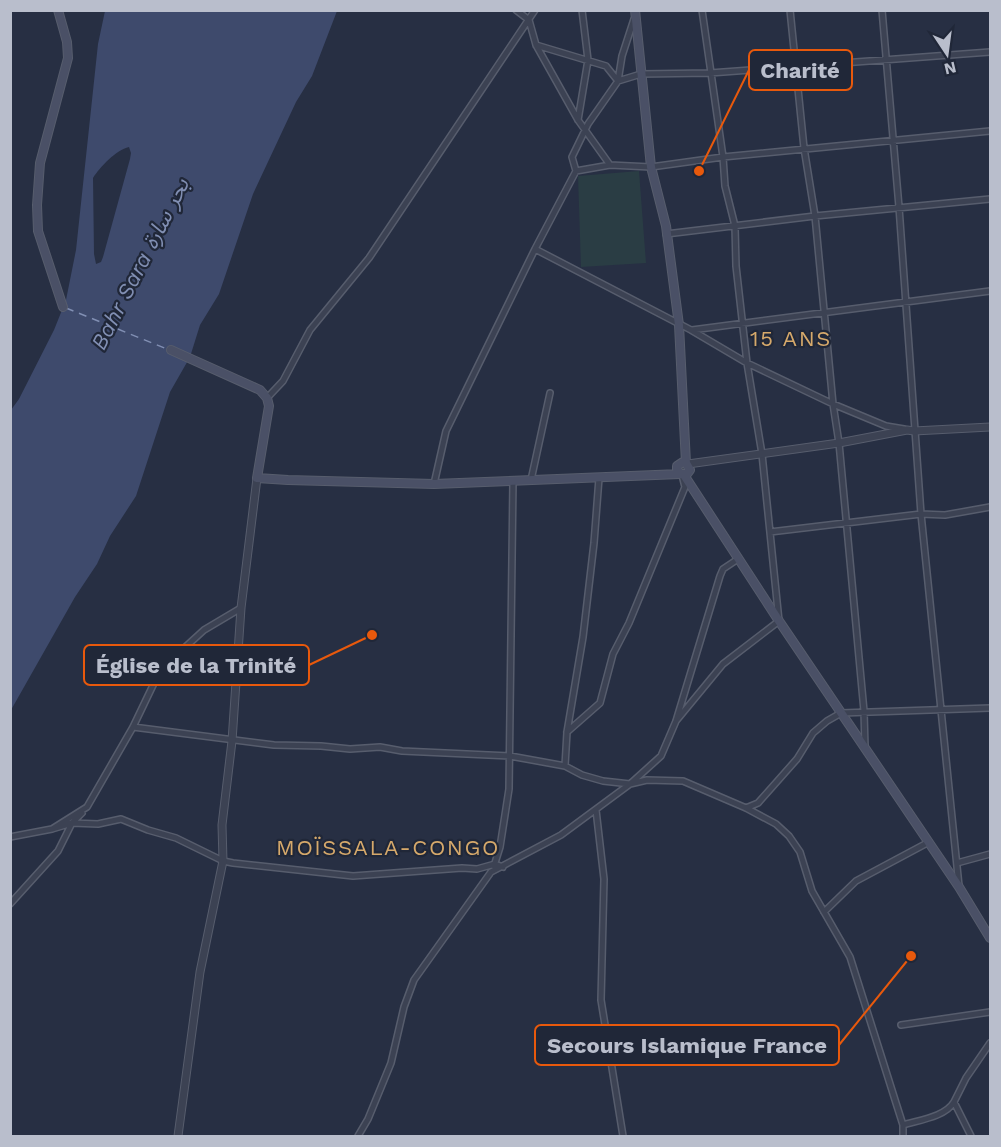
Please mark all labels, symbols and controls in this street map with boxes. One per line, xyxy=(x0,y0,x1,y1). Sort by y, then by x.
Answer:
north arrow xyxy=(917,24,977,84)
callout: Charité xyxy=(749,50,852,90)
text: Charité xyxy=(760,58,840,83)
text: N xyxy=(942,58,958,79)
water label: Bahr Sara بحر سارة xyxy=(86,173,195,354)
district label: 15 ANS xyxy=(750,326,832,351)
callout: Église de la Trinité xyxy=(84,645,309,685)
text: Église de la Trinité xyxy=(96,653,296,678)
district label: MOÏSSALA-CONGO xyxy=(276,835,500,860)
callout: Secours Islamique France xyxy=(535,1025,839,1065)
text: Secours Islamique France xyxy=(547,1033,827,1058)

